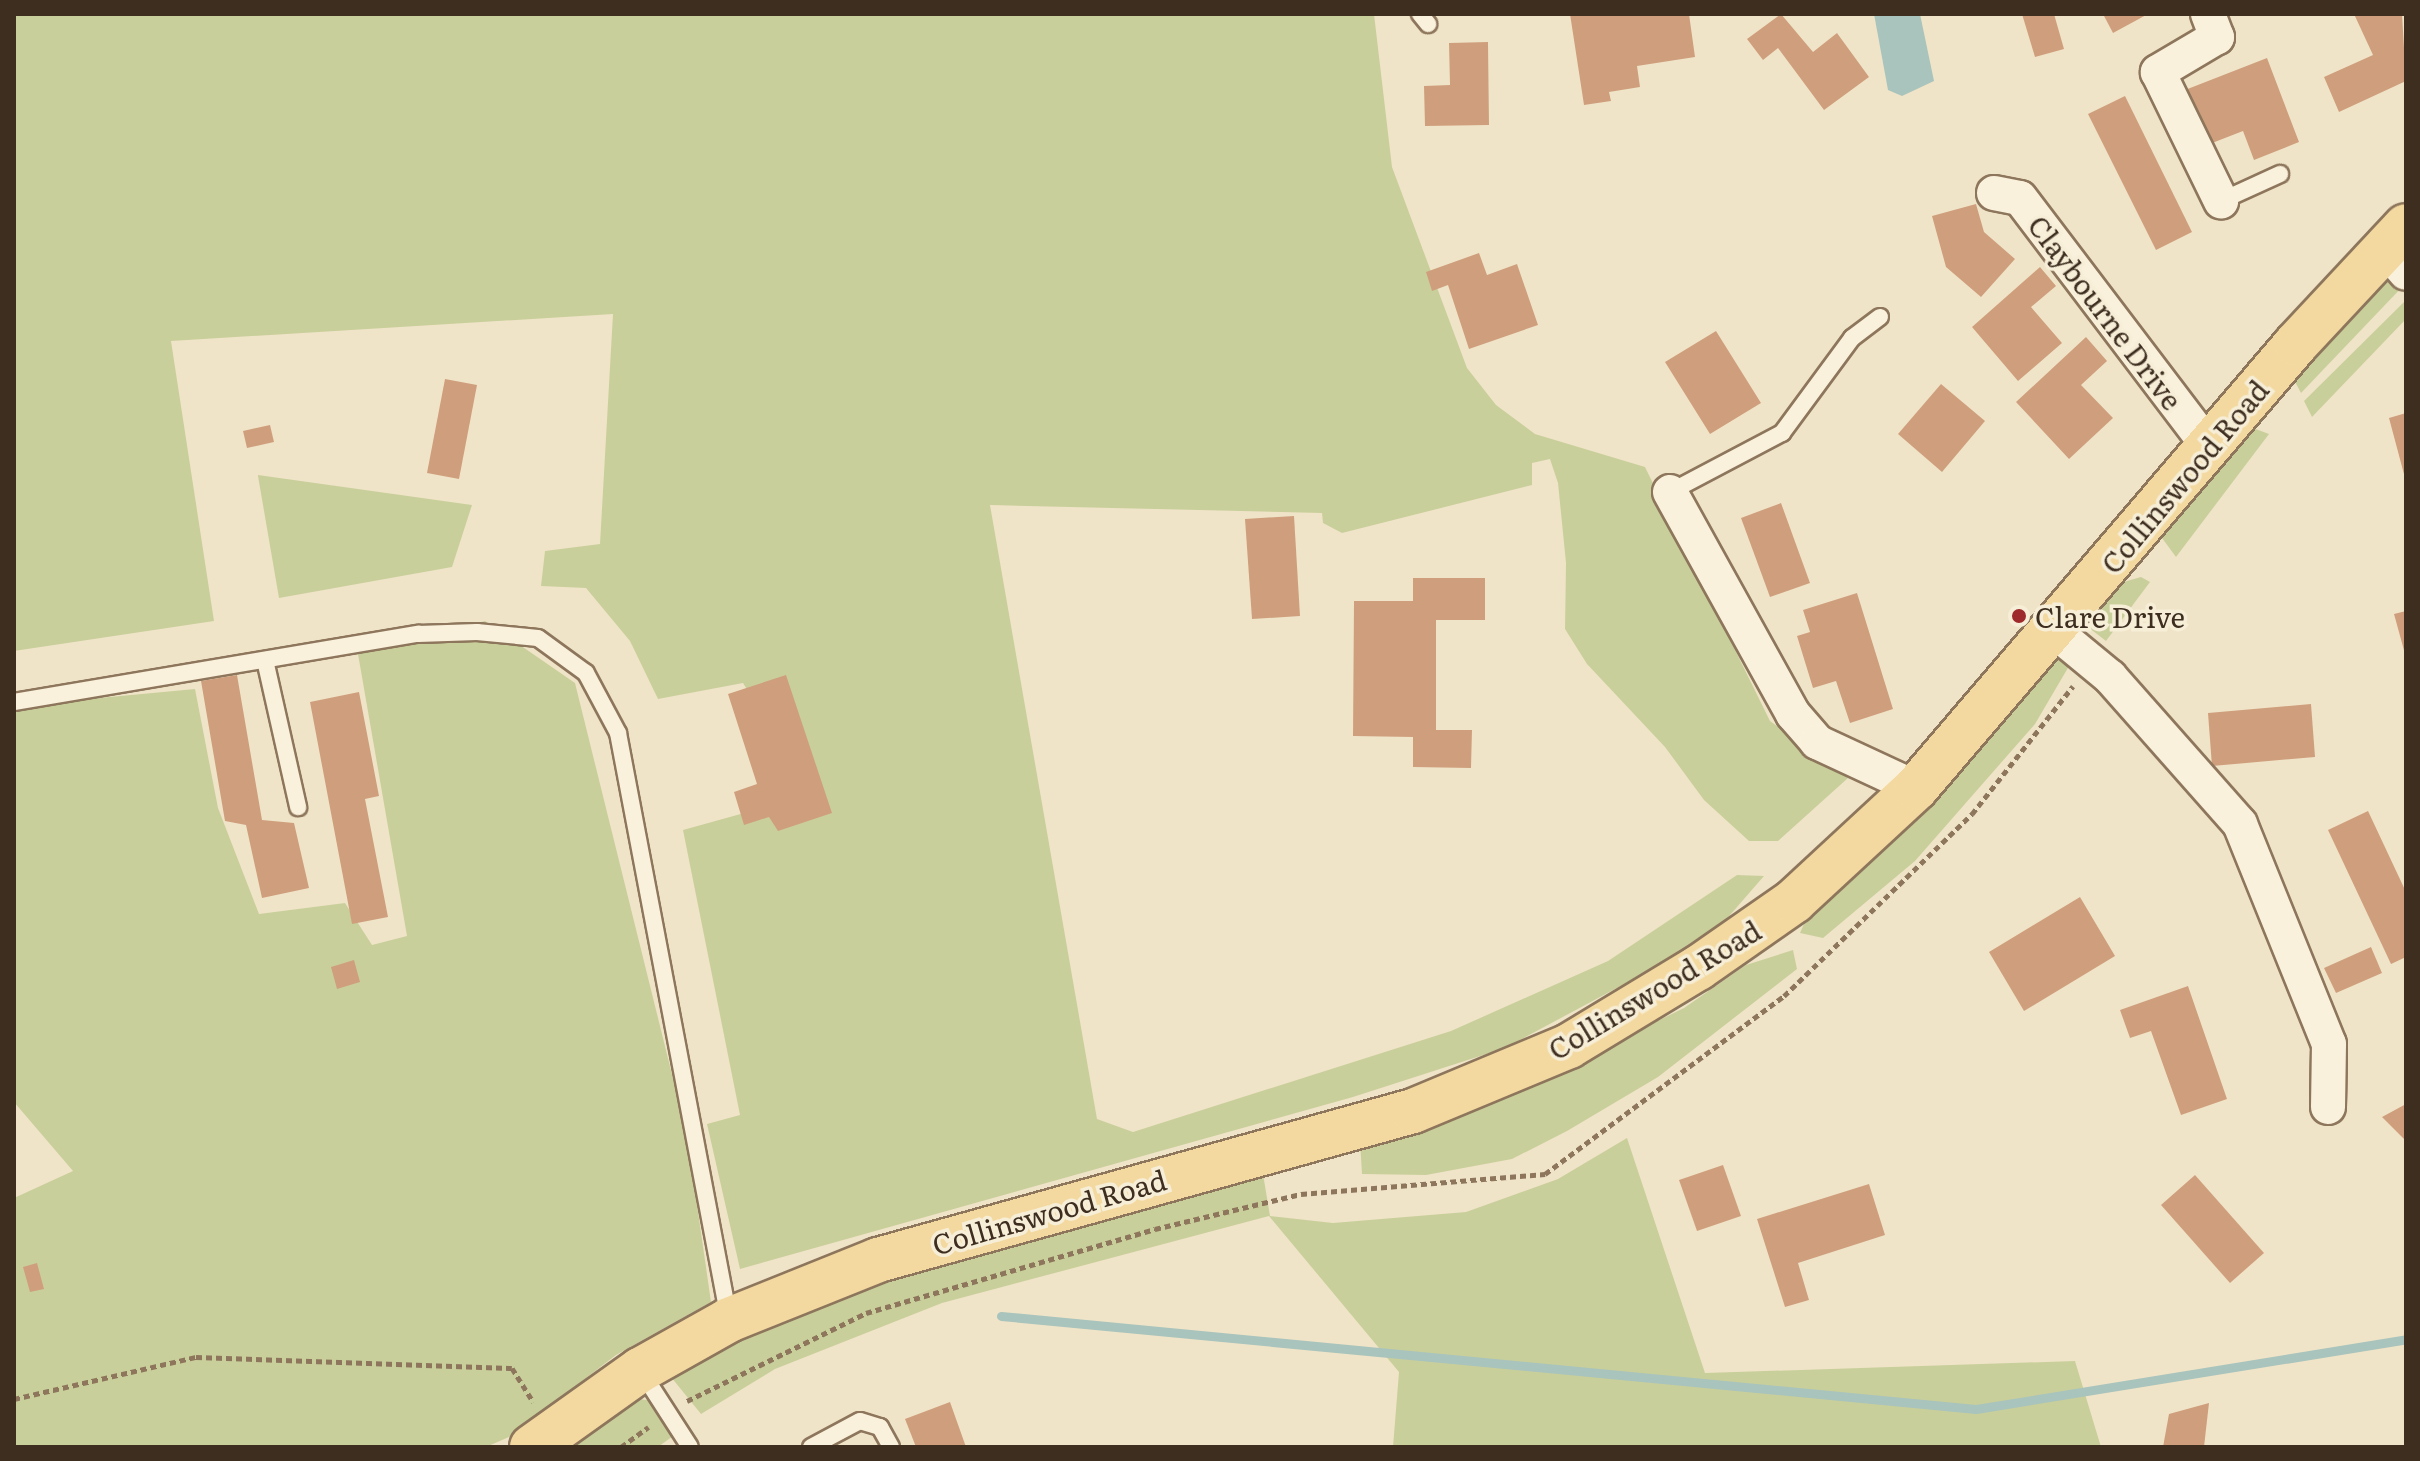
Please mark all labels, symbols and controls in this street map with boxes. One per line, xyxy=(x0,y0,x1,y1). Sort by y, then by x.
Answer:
street label: Claybourne Drive xyxy=(2022,208,2190,416)
street label: Collinswood Road xyxy=(2093,373,2275,579)
place label: Clare Drive xyxy=(2035,599,2185,633)
marker: Clare Drive xyxy=(2010,607,2028,625)
street label: Collinswood Road xyxy=(1542,912,1766,1066)
street label: Collinswood Road xyxy=(928,1162,1170,1260)

